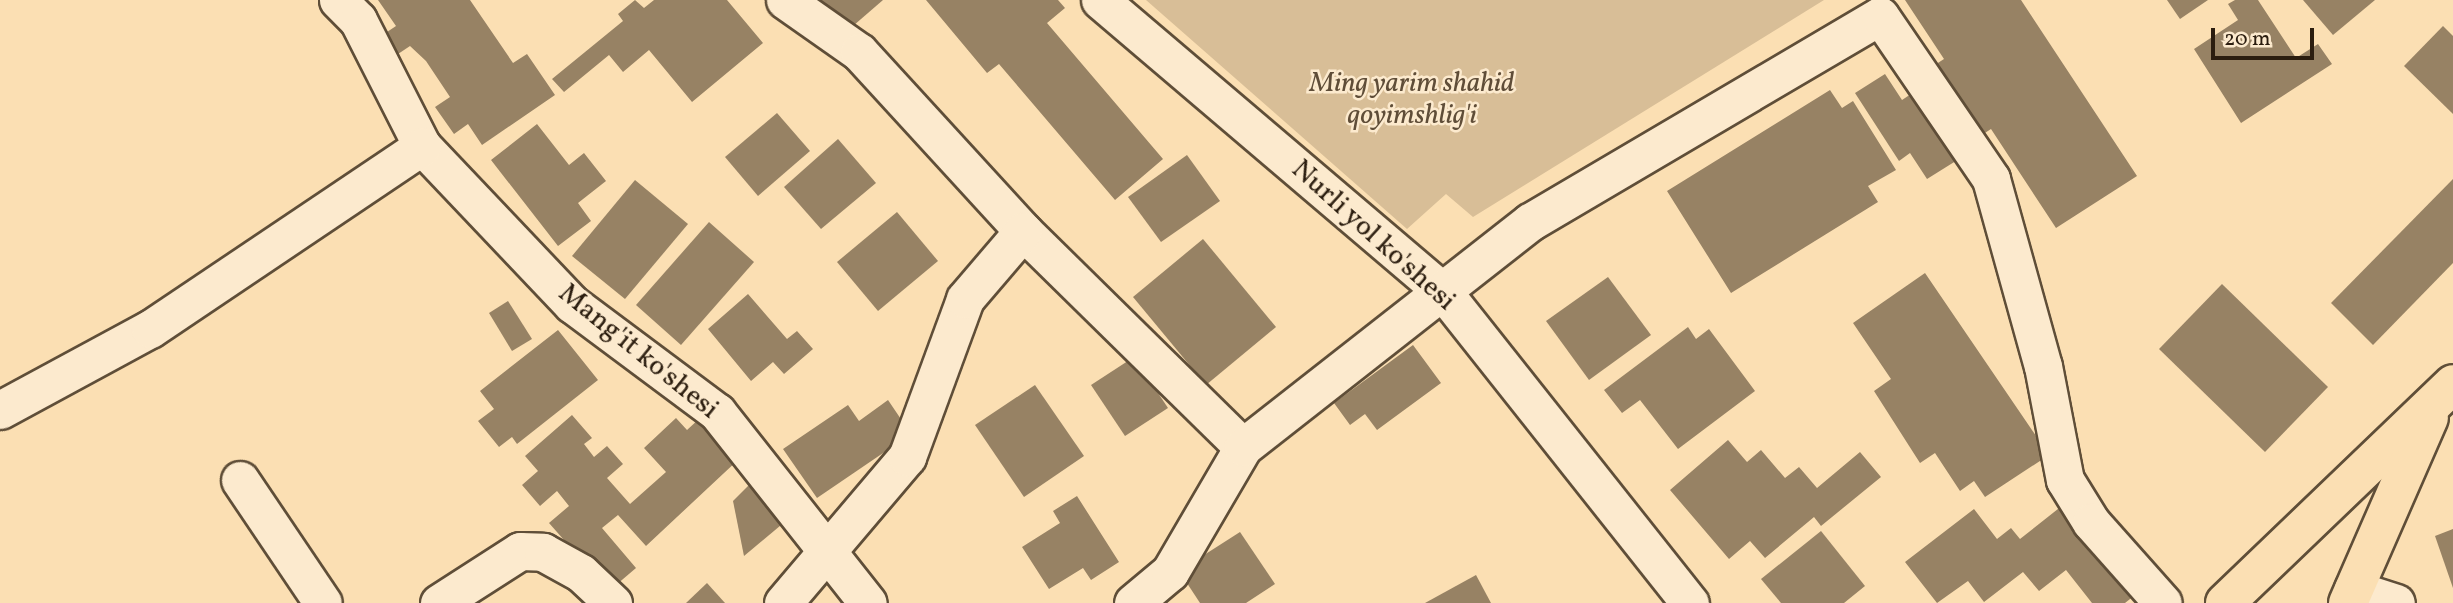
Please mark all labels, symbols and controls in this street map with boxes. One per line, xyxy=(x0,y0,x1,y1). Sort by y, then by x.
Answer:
scale bar xyxy=(2215,14,2318,58)
text: 20 m xyxy=(2224,25,2270,54)
park label: Ming yarim shahid qoyimshlig'i xyxy=(1309,67,1515,133)
street label: Nurli yol ko'shesi xyxy=(1284,153,1462,319)
street label: Mang'it ko'shesi xyxy=(551,277,725,427)

